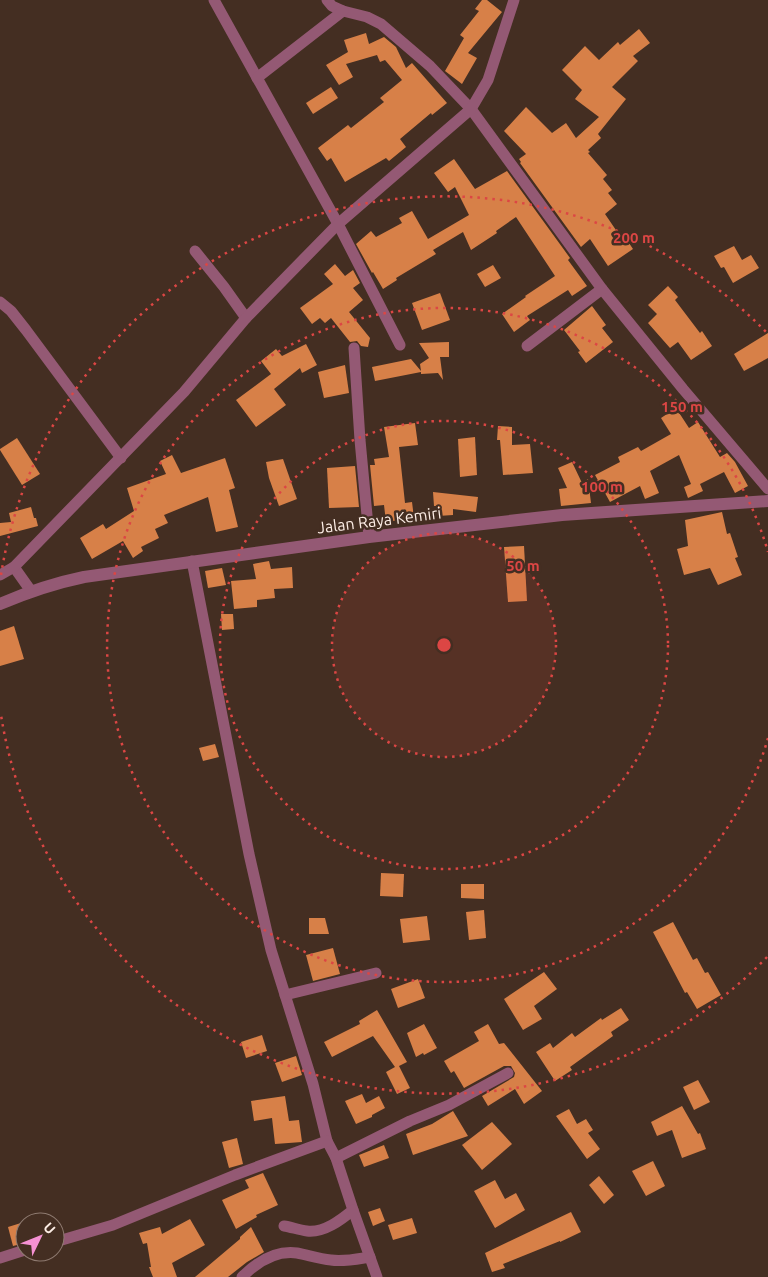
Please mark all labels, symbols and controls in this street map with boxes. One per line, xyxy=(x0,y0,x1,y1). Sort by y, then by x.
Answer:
text: 200 m xyxy=(613,229,655,246)
text: 150 m xyxy=(661,398,703,415)
text: 100 m xyxy=(581,478,623,495)
street label: Jalan Raya Kemiri xyxy=(316,503,442,537)
text: 50 m xyxy=(506,557,540,574)
centre of rings xyxy=(435,636,453,654)
north arrow xyxy=(15,1212,65,1262)
text: U xyxy=(40,1219,59,1237)

